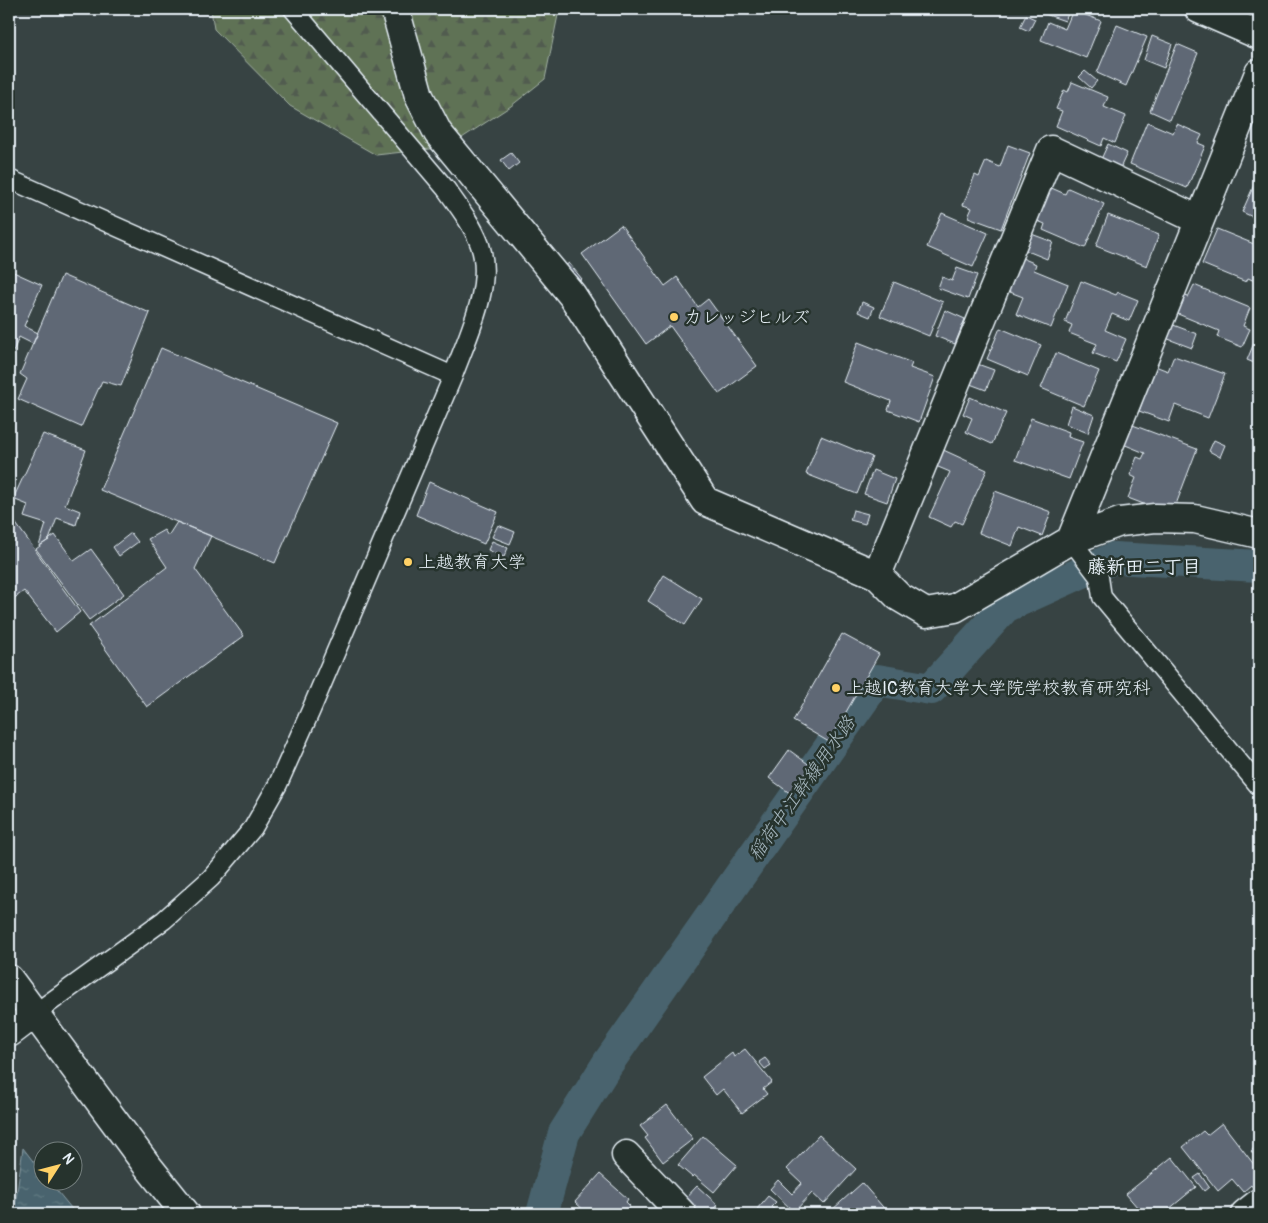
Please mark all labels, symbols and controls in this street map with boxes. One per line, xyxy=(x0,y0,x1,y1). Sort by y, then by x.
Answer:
place label: カレッジヒルズ xyxy=(684,306,810,329)
marker: カレッジヒルズ xyxy=(668,311,680,323)
place label: 上越教育大学 xyxy=(418,551,526,574)
district label: 藤新田二丁目 xyxy=(1087,555,1201,579)
marker: 上越教育大学 xyxy=(402,556,414,568)
place label: 上越IC教育大学大学院学校教育研究科 xyxy=(846,677,1150,700)
marker: 上越IC教育大学大学院学校教育研究科 xyxy=(830,682,842,694)
water label: 稲荷中江幹線用水路 xyxy=(743,711,861,866)
north arrow xyxy=(32,1140,82,1190)
text: N xyxy=(58,1150,78,1167)

